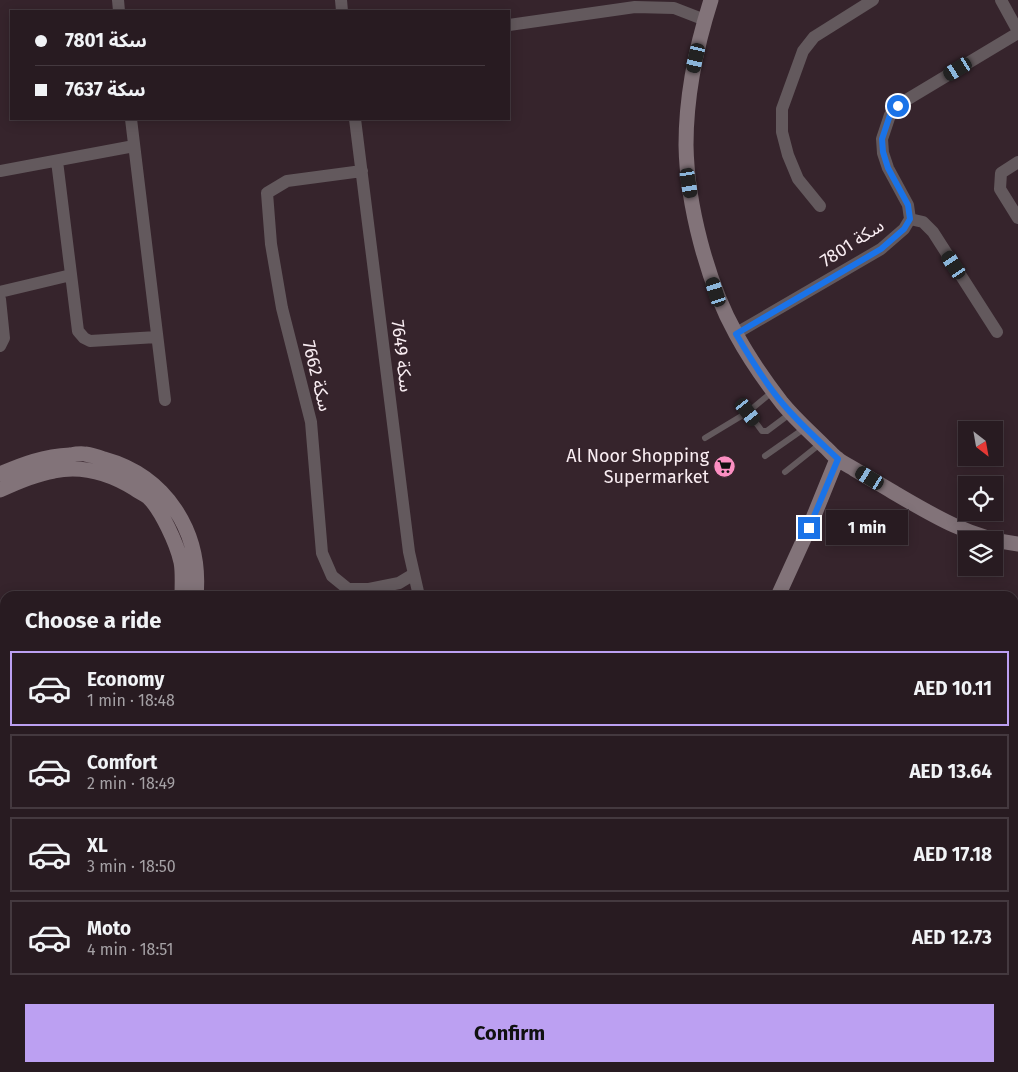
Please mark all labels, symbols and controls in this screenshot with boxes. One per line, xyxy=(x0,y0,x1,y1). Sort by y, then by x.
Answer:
text: سكة 7801 xyxy=(65,29,147,52)
car xyxy=(685,42,706,74)
car xyxy=(941,55,974,83)
text: سكة 7637 xyxy=(65,78,146,101)
route start xyxy=(887,95,909,117)
car xyxy=(679,167,698,199)
street label: سكة 7801 xyxy=(816,214,888,272)
car xyxy=(939,248,968,282)
car xyxy=(704,275,727,309)
street label: سكة 7649 xyxy=(387,319,417,393)
street label: سكة 7662 xyxy=(298,338,336,414)
car xyxy=(732,396,763,428)
north arrow xyxy=(958,421,1002,466)
map controls xyxy=(958,421,1003,576)
place label: Al Noor Shopping Supermarket xyxy=(566,445,710,488)
supermarket icon: Al Noor Shopping Supermarket xyxy=(713,454,737,478)
car xyxy=(853,464,886,492)
button: locate xyxy=(958,476,1003,521)
callout: 1 min xyxy=(826,510,909,546)
route end xyxy=(798,517,820,539)
text: 1 min xyxy=(848,518,886,537)
button: layers xyxy=(958,531,1003,576)
text: Choose a ride xyxy=(25,607,161,634)
icon: car xyxy=(27,666,72,711)
text: Economy xyxy=(87,668,164,691)
text: AED 10.11 xyxy=(914,677,992,700)
text: 1 min · 18:48 xyxy=(87,691,175,710)
icon: car xyxy=(27,749,72,794)
text: Comfort xyxy=(87,751,157,774)
text: AED 13.64 xyxy=(909,760,992,783)
text: 2 min · 18:49 xyxy=(87,774,175,793)
icon: car xyxy=(27,832,72,877)
text: XL xyxy=(87,834,108,857)
text: AED 17.18 xyxy=(914,843,992,866)
text: 3 min · 18:50 xyxy=(87,857,176,876)
icon: car xyxy=(27,915,72,960)
text: Moto xyxy=(87,917,131,940)
text: AED 12.73 xyxy=(912,926,992,949)
text: 4 min · 18:51 xyxy=(87,940,173,959)
button: Confirm xyxy=(25,1004,994,1062)

